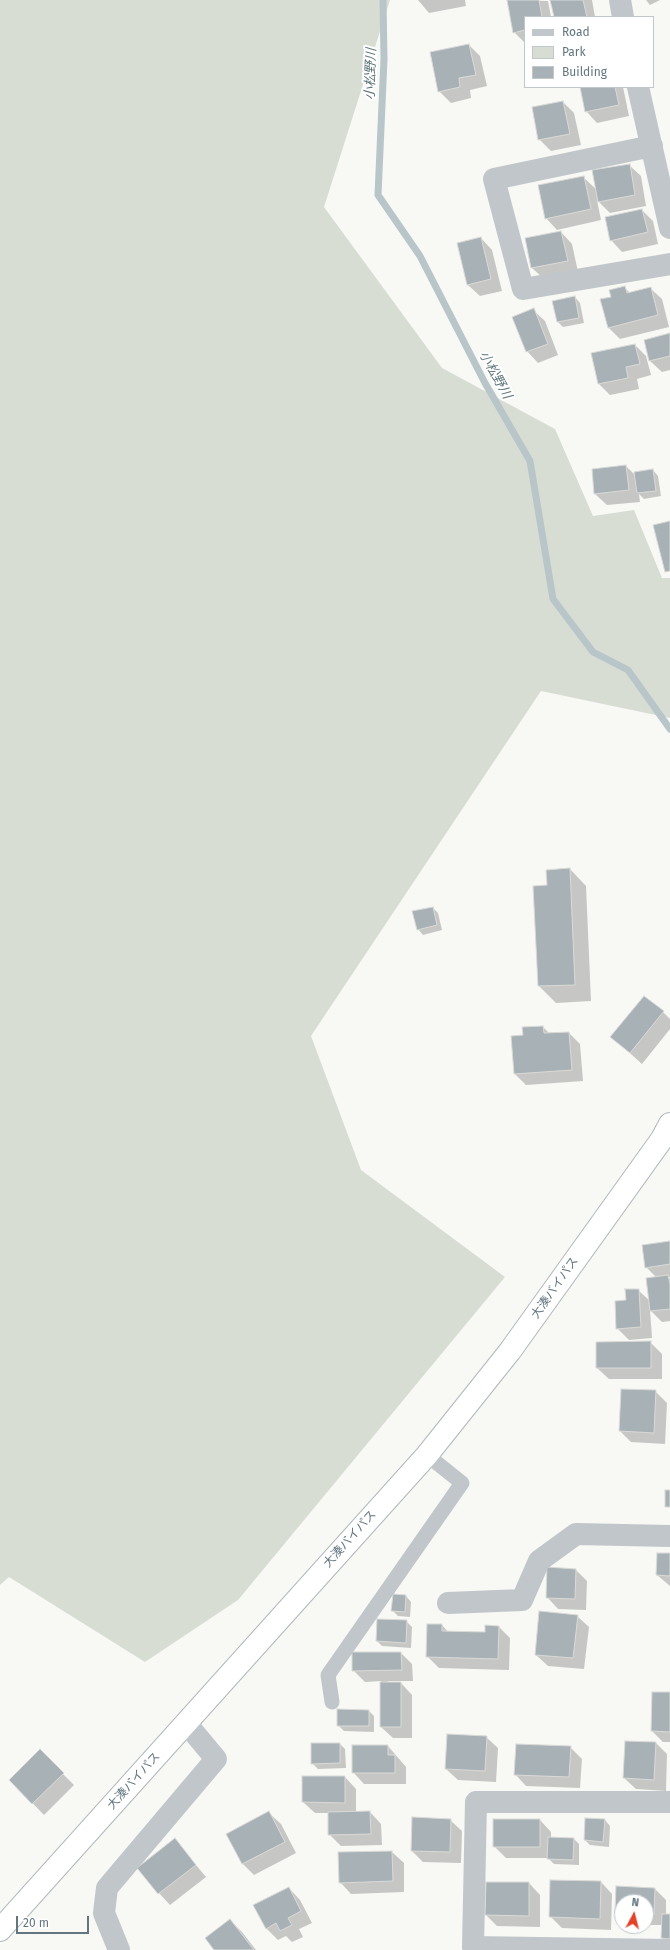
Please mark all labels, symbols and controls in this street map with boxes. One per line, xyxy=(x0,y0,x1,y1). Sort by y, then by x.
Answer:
legend xyxy=(524,16,654,88)
text: Road xyxy=(562,25,590,39)
text: Park xyxy=(562,45,586,59)
water label: 小松野川 xyxy=(362,48,380,100)
text: Building xyxy=(562,65,607,79)
water label: 小松野川 xyxy=(476,348,514,402)
street label: 大湊バイパス xyxy=(528,1254,582,1322)
street label: 大湊バイパス xyxy=(321,1507,379,1571)
street label: 大湊バイパス xyxy=(105,1749,163,1813)
north arrow xyxy=(614,1894,654,1934)
text: N xyxy=(631,1896,640,1909)
scale bar xyxy=(18,1908,91,1934)
text: 20 m xyxy=(23,1916,49,1930)

